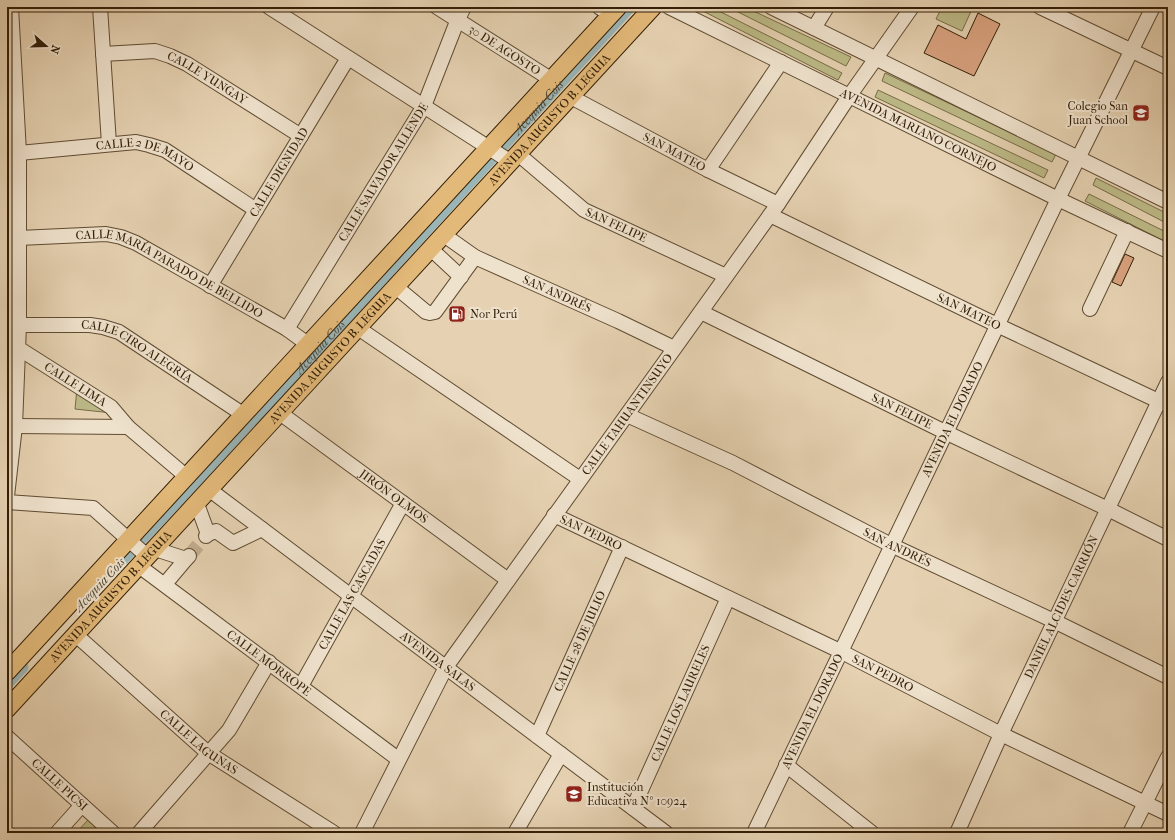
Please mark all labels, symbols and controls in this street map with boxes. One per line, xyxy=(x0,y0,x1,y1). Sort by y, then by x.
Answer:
street label: 30 DE AGOSTO xyxy=(466,22,543,78)
north arrow xyxy=(26,26,66,66)
text: N xyxy=(47,43,62,56)
street label: CALLE YUNGAY xyxy=(165,49,250,108)
street label: AVENIDA AUGUSTO B. LEGUIA xyxy=(485,51,613,189)
water label: Acequia Cois xyxy=(508,76,567,139)
street label: AVENIDA MARIANO CORNEJO xyxy=(837,85,999,175)
place label: Colegio San Juan School xyxy=(1067,99,1129,127)
street label: CALLE SALVADOR ALLENDE xyxy=(335,100,431,244)
school or university icon: Colegio San Juan School xyxy=(1131,103,1151,123)
street label: CALLE DIGNIDAD xyxy=(246,125,311,219)
street label: SAN MATEO xyxy=(640,130,708,174)
street label: CALLE 2 DE MAYO xyxy=(95,135,197,174)
street label: SAN FELIPE xyxy=(583,205,649,245)
street label: CALLE MARÍA PARADO DE BELLIDO xyxy=(75,227,265,321)
street label: SAN ANDRÉS xyxy=(521,272,594,315)
street label: AVENIDA AUGUSTO B. LEGUIA xyxy=(265,289,394,427)
street label: SAN MATEO xyxy=(935,290,1003,333)
fuel station icon: Nor Perú xyxy=(447,304,467,324)
place label: Nor Perú xyxy=(470,307,518,321)
water label: Acequia Cois xyxy=(290,316,349,378)
street label: CALLE CIRO ALEGRÍA xyxy=(81,318,195,386)
street label: CALLE TAHUANTINSUYO xyxy=(579,351,675,478)
street label: AVENIDA EL DORADO xyxy=(918,359,986,480)
street label: CALLE LIMA xyxy=(42,360,109,409)
street label: SAN FELIPE xyxy=(869,390,935,432)
street label: JIRÓN OLMOS xyxy=(356,466,431,526)
street label: SAN PEDRO xyxy=(558,512,624,553)
street label: SAN ANDRÉS xyxy=(861,525,933,570)
street label: AVENIDA AUGUSTO B. LEGUIA xyxy=(46,528,175,666)
street label: DANIEL ALCIDES CARRIÓN xyxy=(1021,533,1101,681)
street label: CALLE LAS CASCADAS xyxy=(316,536,389,652)
water label: Acequia Cois xyxy=(69,554,129,616)
street label: CALLE 28 DE JULIO xyxy=(551,589,608,694)
street label: CALLE MORROPE xyxy=(224,627,314,699)
street label: AVENIDA SALAS xyxy=(397,628,478,694)
street label: CALLE LOS LAURELES xyxy=(648,643,713,764)
street label: AVENIDA EL DORADO xyxy=(778,651,846,772)
street label: SAN PEDRO xyxy=(850,652,916,695)
street label: CALLE LAGUNAS xyxy=(157,706,240,777)
street label: CALLE PICSI xyxy=(29,756,91,814)
place label: Institución Educativa Nº 10924 xyxy=(587,780,687,808)
school or university icon: Institución Educativa Nº 10924 xyxy=(564,784,584,804)

